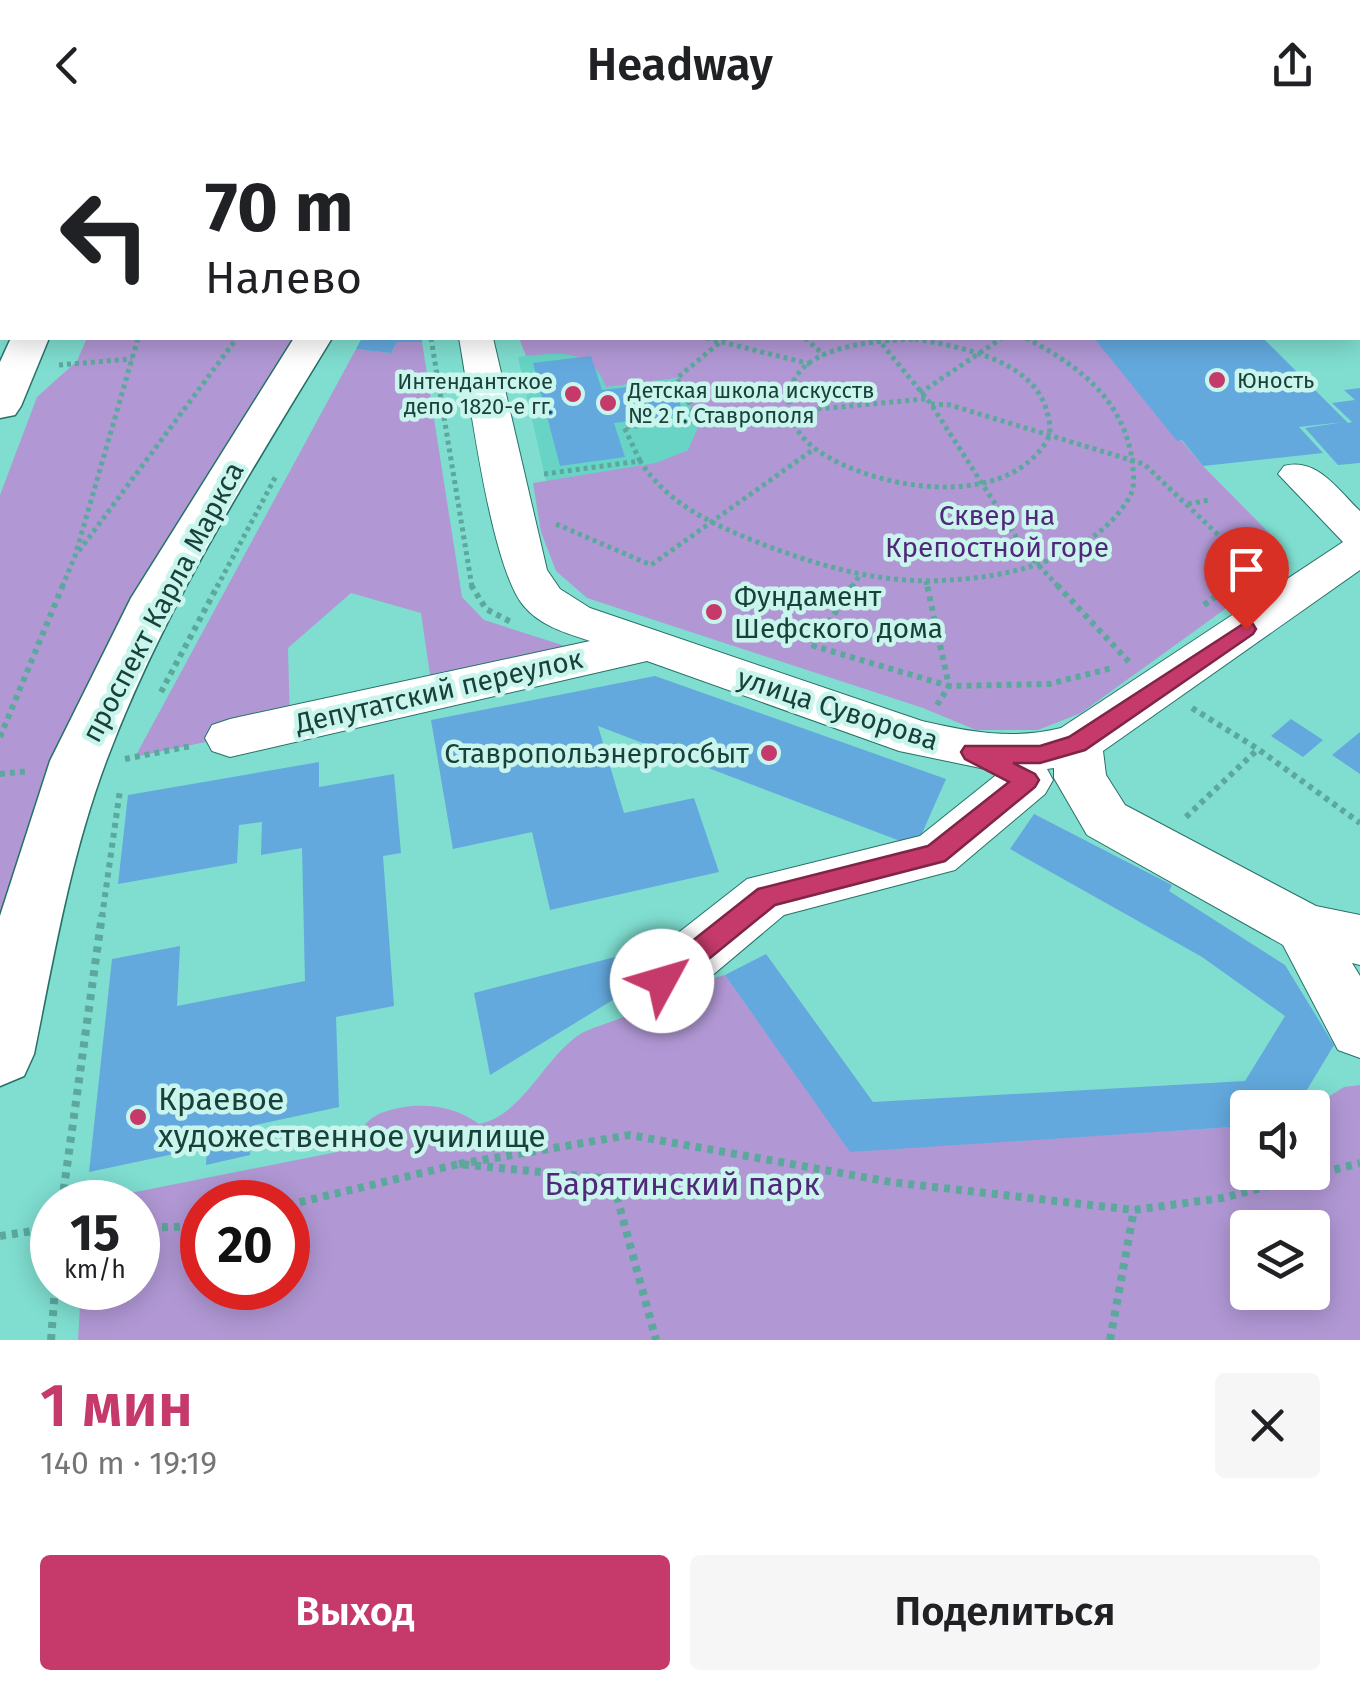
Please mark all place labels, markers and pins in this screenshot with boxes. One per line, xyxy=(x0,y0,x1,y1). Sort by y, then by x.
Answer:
place label: Юность xyxy=(1237,367,1314,394)
place label: Интендантское депо 1820-е гг. xyxy=(397,368,553,420)
marker: Юность xyxy=(1206,369,1228,391)
place label: Детская школа искусств № 2 г. Ставрополя xyxy=(627,377,874,429)
marker: Интендантское депо 1820-е гг. xyxy=(562,383,584,405)
marker: Детская школа искусств № 2 г. Ставрополя xyxy=(597,392,619,414)
pin xyxy=(1204,527,1289,630)
place label: Фундамент Шефского дома xyxy=(734,580,943,645)
marker: Фундамент Шефского дома xyxy=(703,601,725,623)
place label: Ставропольэнергосбыт xyxy=(444,737,749,770)
marker: Ставропольэнергосбыт xyxy=(758,742,780,764)
place label: Краевое художественное училище xyxy=(158,1080,546,1155)
marker: Краевое художественное училище xyxy=(127,1106,149,1128)

